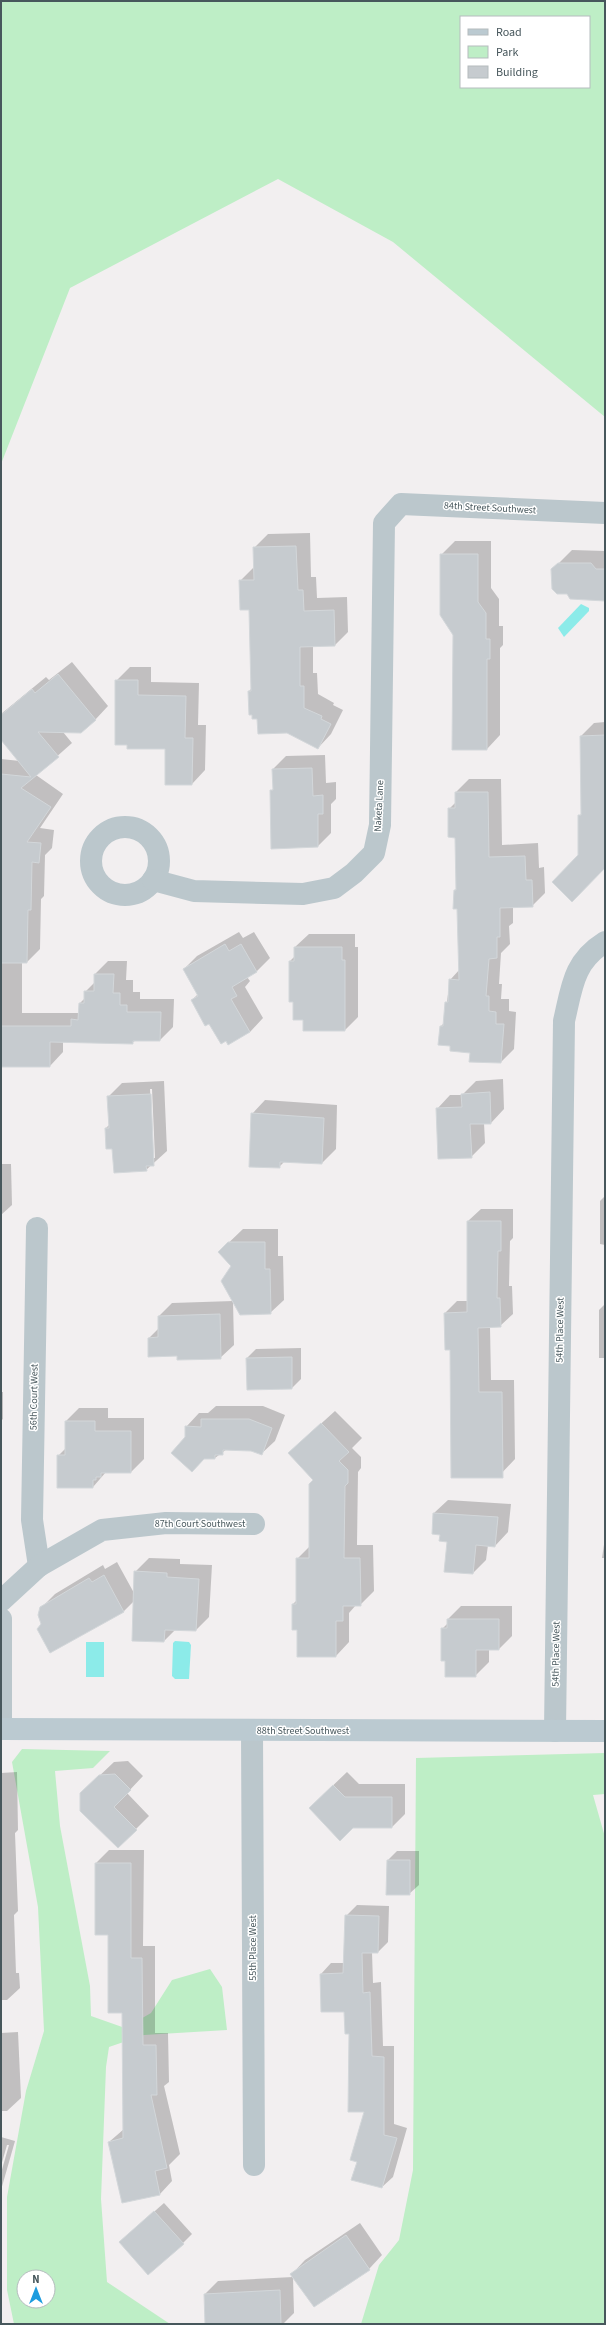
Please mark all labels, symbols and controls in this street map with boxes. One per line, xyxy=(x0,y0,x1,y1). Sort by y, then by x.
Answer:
legend xyxy=(460,16,590,88)
text: Road xyxy=(496,24,522,41)
text: Park xyxy=(496,44,518,61)
text: Building xyxy=(496,64,538,81)
street label: 84th Street Southwest xyxy=(444,499,537,517)
street label: Naketa Lane xyxy=(371,780,387,832)
street label: 54th Place West xyxy=(552,1297,568,1363)
street label: 56th Court West xyxy=(26,1363,42,1430)
street label: 87th Court Southwest xyxy=(155,1517,246,1531)
street label: 54th Place West xyxy=(548,1621,564,1687)
street label: 88th Street Southwest xyxy=(257,1724,350,1738)
street label: 55th Place West xyxy=(246,1915,260,1981)
north arrow xyxy=(16,2269,56,2309)
text: N xyxy=(32,2272,40,2287)

